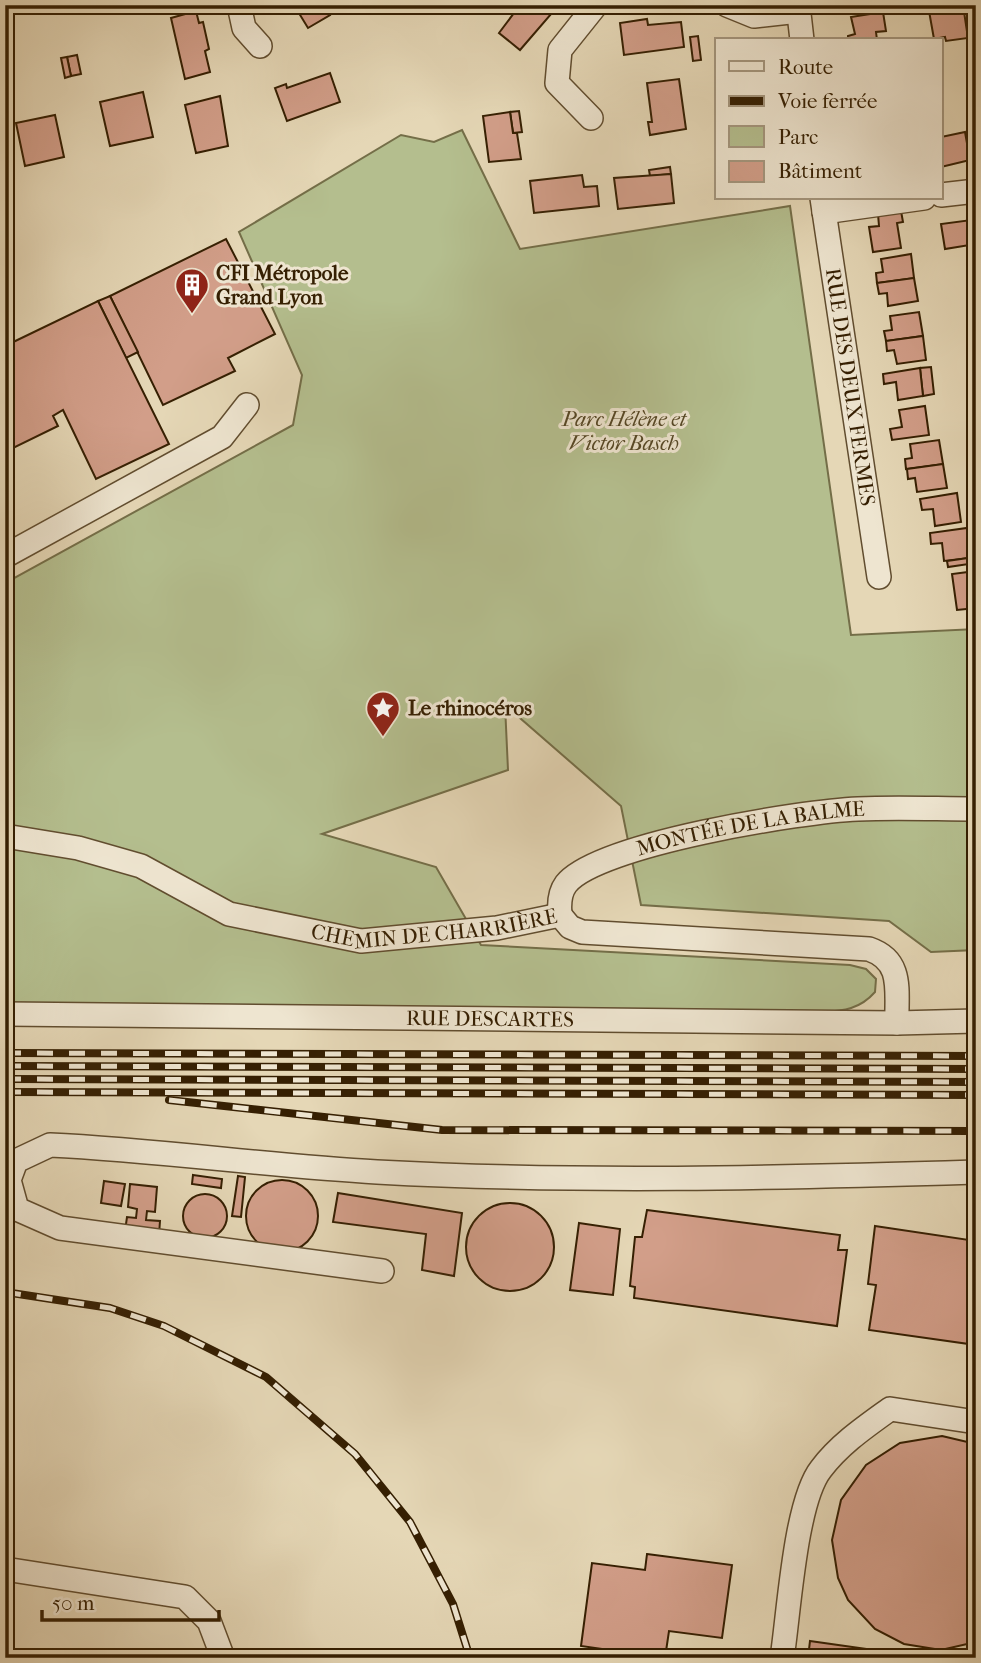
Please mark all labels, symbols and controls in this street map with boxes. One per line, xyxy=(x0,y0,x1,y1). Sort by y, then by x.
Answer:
legend xyxy=(715,38,942,200)
text: Route xyxy=(778,55,833,79)
text: Voie ferrée xyxy=(777,89,877,113)
text: Parc xyxy=(778,125,818,149)
text: Bâtiment xyxy=(778,159,863,183)
place label: CFI Métropole Grand Lyon xyxy=(216,261,349,309)
building icon: CFI Métropole Grand Lyon xyxy=(173,266,211,315)
street label: RUE DES DEUX FERMES xyxy=(821,266,880,507)
park label: Parc Hélène et Victor Basch xyxy=(561,407,688,455)
place icon: Le rhinocéros xyxy=(364,689,402,738)
place label: Le rhinocéros xyxy=(408,696,532,720)
street label: MONTÉE DE LA BALME xyxy=(633,797,866,861)
street label: CHEMIN DE CHARRIÈRE xyxy=(309,904,559,954)
street label: RUE DESCARTES xyxy=(406,1006,574,1032)
scale bar xyxy=(42,1579,219,1623)
text: 50 m xyxy=(52,1591,95,1615)

